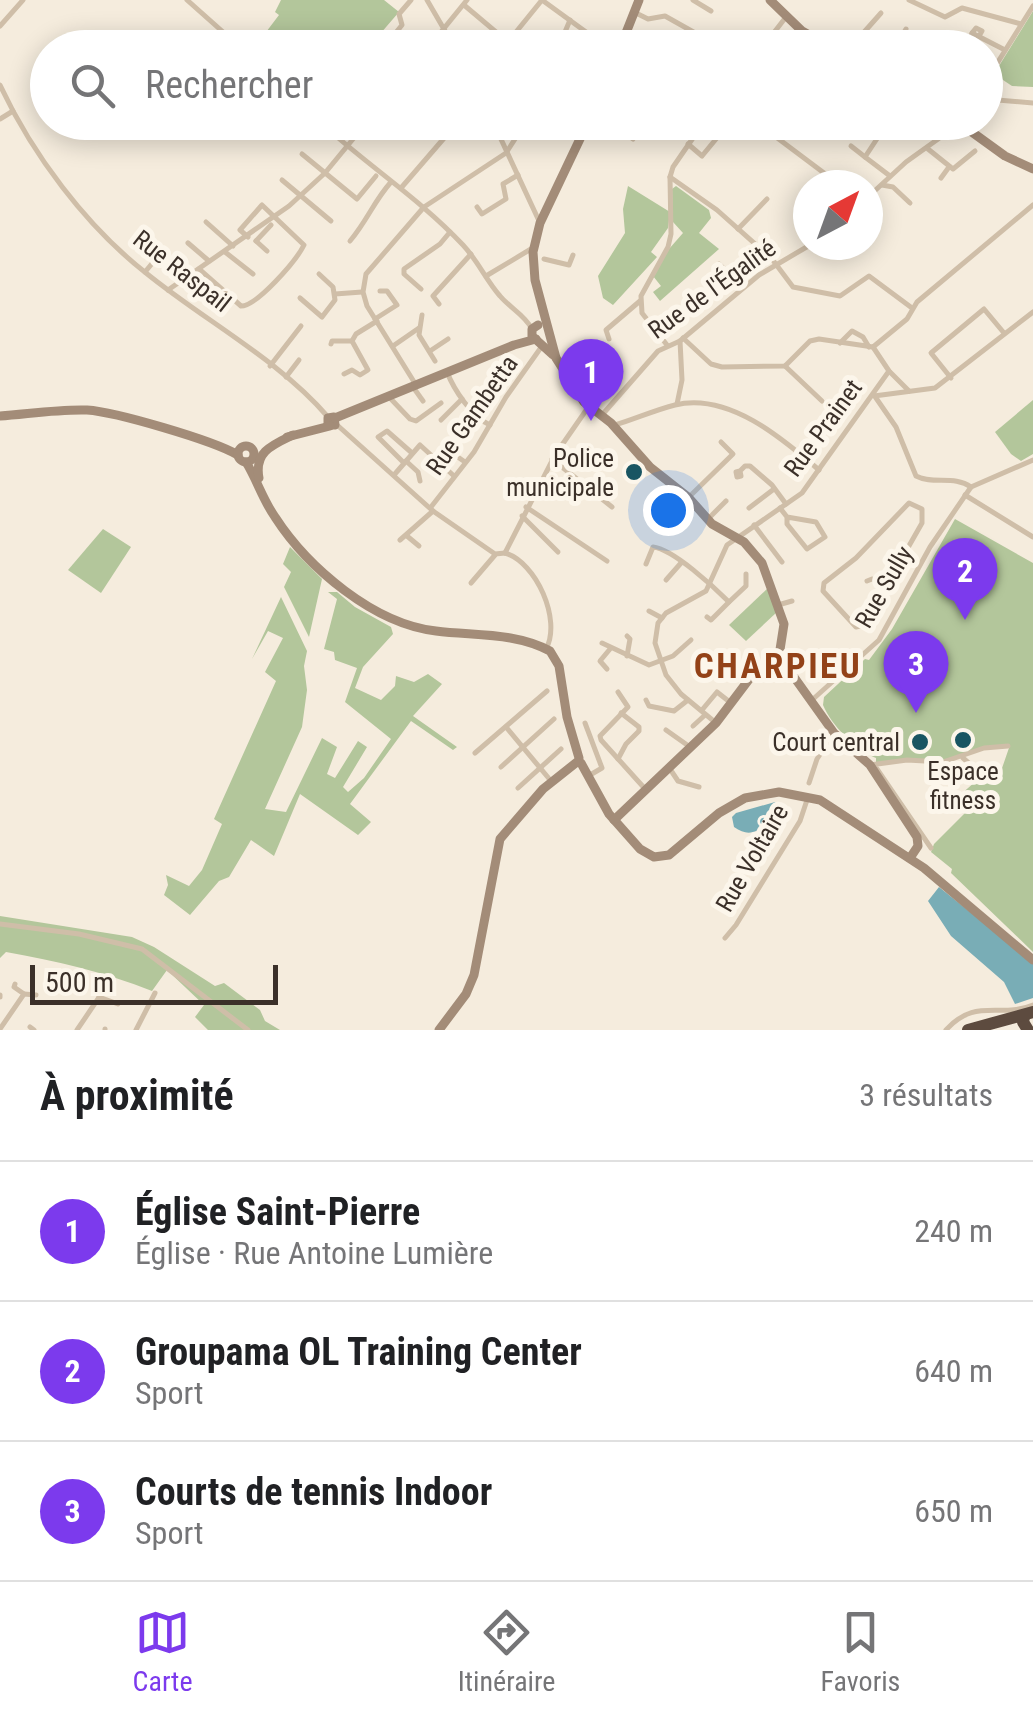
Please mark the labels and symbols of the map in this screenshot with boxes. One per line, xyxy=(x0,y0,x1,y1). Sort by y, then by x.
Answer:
north arrow xyxy=(793,170,883,260)
street label: Rue Raspail xyxy=(128,224,236,318)
street label: Rue de l'Égalité xyxy=(642,232,781,345)
pin: 1 xyxy=(558,338,624,421)
street label: Rue Gambetta xyxy=(420,350,524,480)
street label: Rue Prainet xyxy=(778,374,868,482)
place label: Police municipale xyxy=(506,444,614,502)
marker: Police municipale xyxy=(623,461,645,483)
your location xyxy=(643,485,694,536)
pin: 2 xyxy=(932,538,998,620)
street label: Rue Sully xyxy=(849,541,919,633)
pin: 3 xyxy=(884,630,948,713)
district label: CHARPIEU xyxy=(694,646,862,687)
place label: Court central xyxy=(772,728,900,757)
marker: Espace fitness xyxy=(952,729,974,751)
marker: Court central xyxy=(909,731,931,753)
place label: Espace fitness xyxy=(927,757,999,815)
street label: Rue Voltaire xyxy=(710,799,794,917)
scale bar xyxy=(30,960,278,1004)

